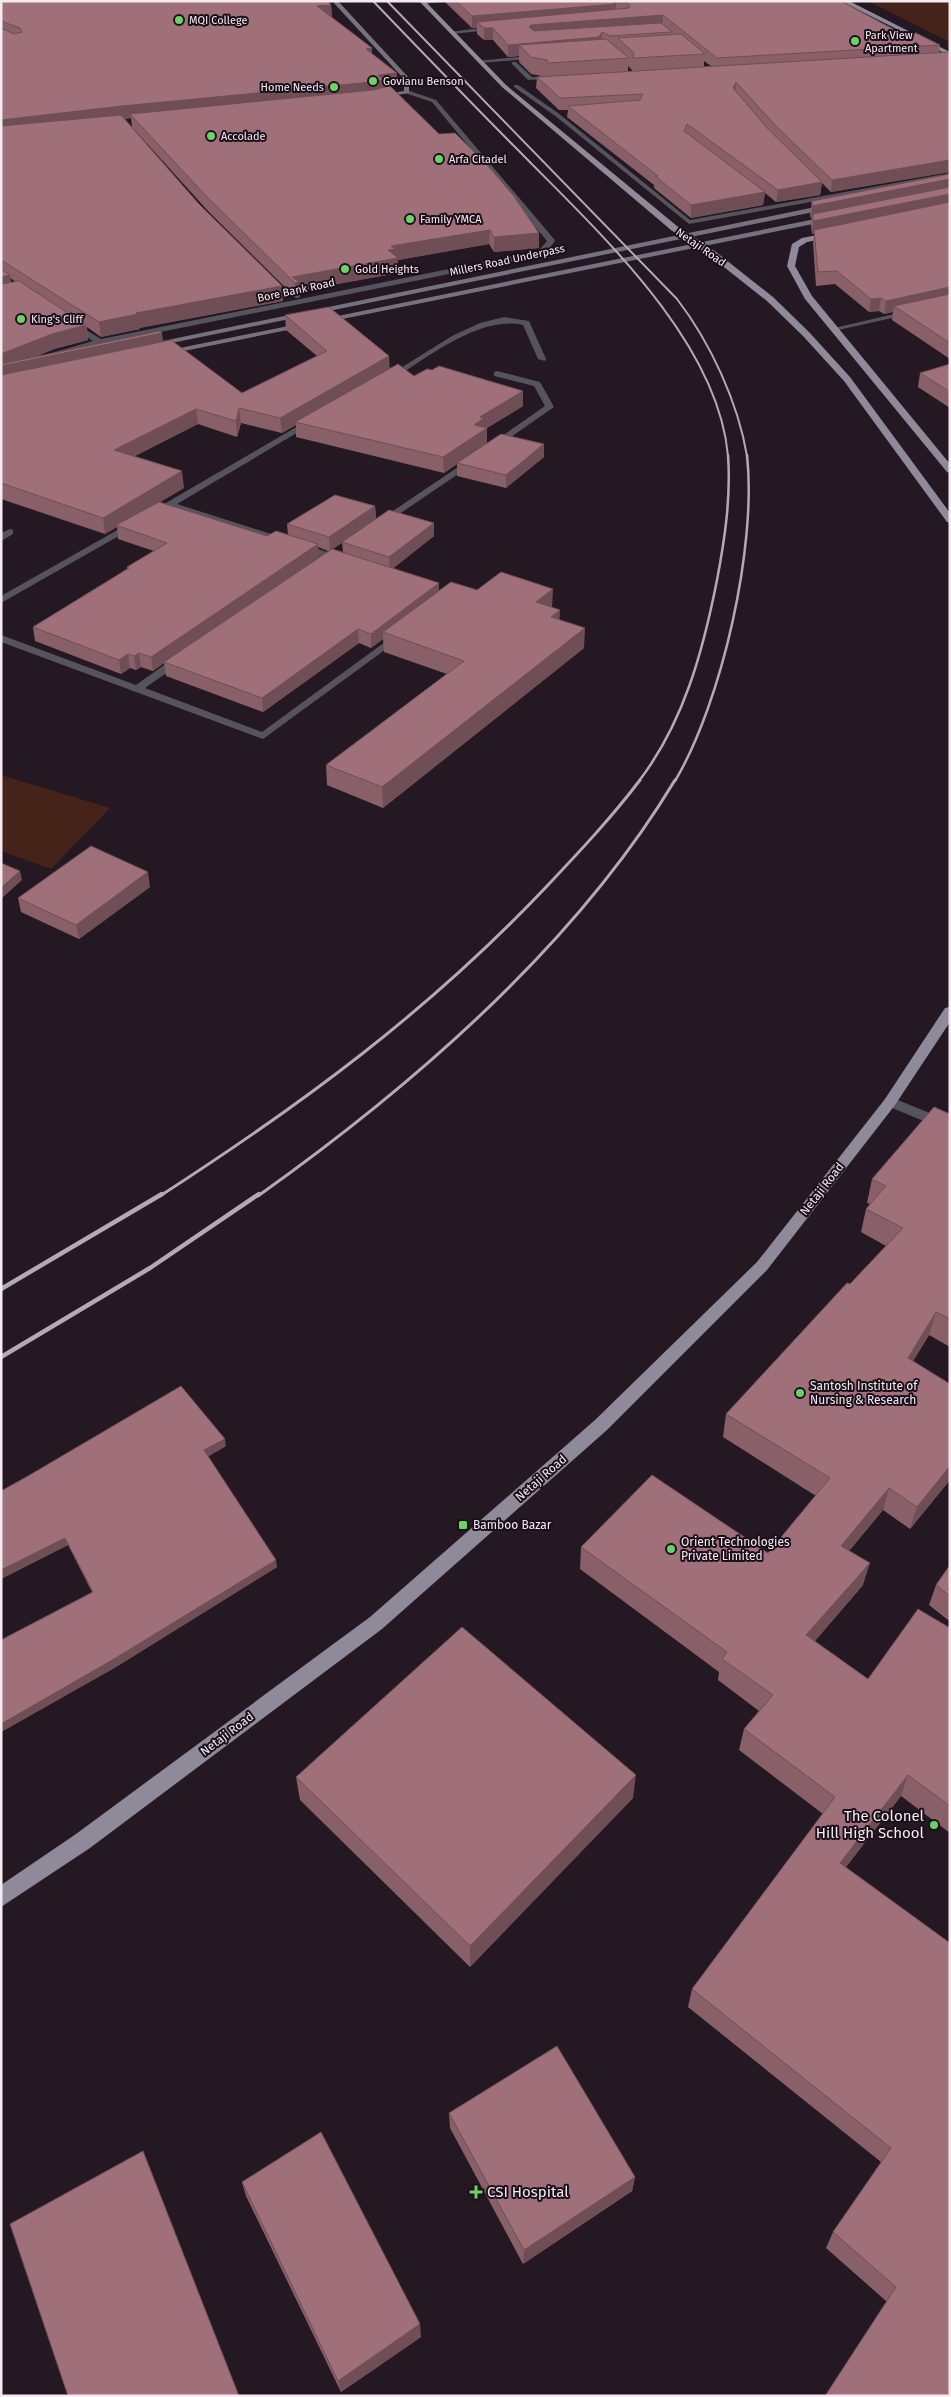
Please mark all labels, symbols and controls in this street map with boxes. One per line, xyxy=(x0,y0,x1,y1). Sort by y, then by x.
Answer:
marker: MQI College xyxy=(173,14,185,26)
place label: MQI College xyxy=(189,14,248,27)
place label: Park View Apartment xyxy=(865,29,918,55)
marker: Park View Apartment xyxy=(849,35,861,47)
marker: Govianu Benson xyxy=(367,75,379,87)
place label: Govianu Benson xyxy=(383,75,464,88)
place label: Home Needs xyxy=(261,81,324,94)
marker: Home Needs xyxy=(328,81,340,93)
marker: Accolade xyxy=(205,130,217,142)
place label: Accolade xyxy=(221,130,266,143)
marker: Arfa Citadel xyxy=(433,153,445,165)
place label: Arfa Citadel xyxy=(449,153,507,166)
marker: Family YMCA xyxy=(404,213,416,225)
place label: Family YMCA xyxy=(420,213,482,226)
street label: Netaji Road xyxy=(673,226,728,269)
street label: Millers Road Underpass xyxy=(448,242,566,279)
marker: Gold Heights xyxy=(339,263,351,275)
place label: Gold Heights xyxy=(355,263,419,276)
street label: Bore Bank Road xyxy=(256,276,336,305)
marker: King's Cliff xyxy=(15,313,27,325)
place label: King's Cliff xyxy=(31,313,84,326)
street label: Netaji Road xyxy=(797,1160,847,1218)
place label: Santosh Institute of Nursing & Research xyxy=(810,1379,918,1407)
marker: Santosh Institute of Nursing & Research xyxy=(794,1387,806,1399)
street label: Netaji Road xyxy=(513,1452,569,1504)
place label: Bamboo Bazar xyxy=(473,1518,552,1532)
marker: Bamboo Bazar xyxy=(457,1519,469,1531)
place label: Orient Technologies Private Limited xyxy=(681,1535,790,1563)
marker: Orient Technologies Private Limited xyxy=(665,1543,677,1555)
street label: Netaji Road xyxy=(198,1709,256,1759)
place label: The Colonel Hill High School xyxy=(816,1807,925,1842)
marker: The Colonel Hill High School xyxy=(928,1819,940,1831)
place label: CSI Hospital xyxy=(487,2183,569,2201)
marker: CSI Hospital xyxy=(469,2185,483,2199)

